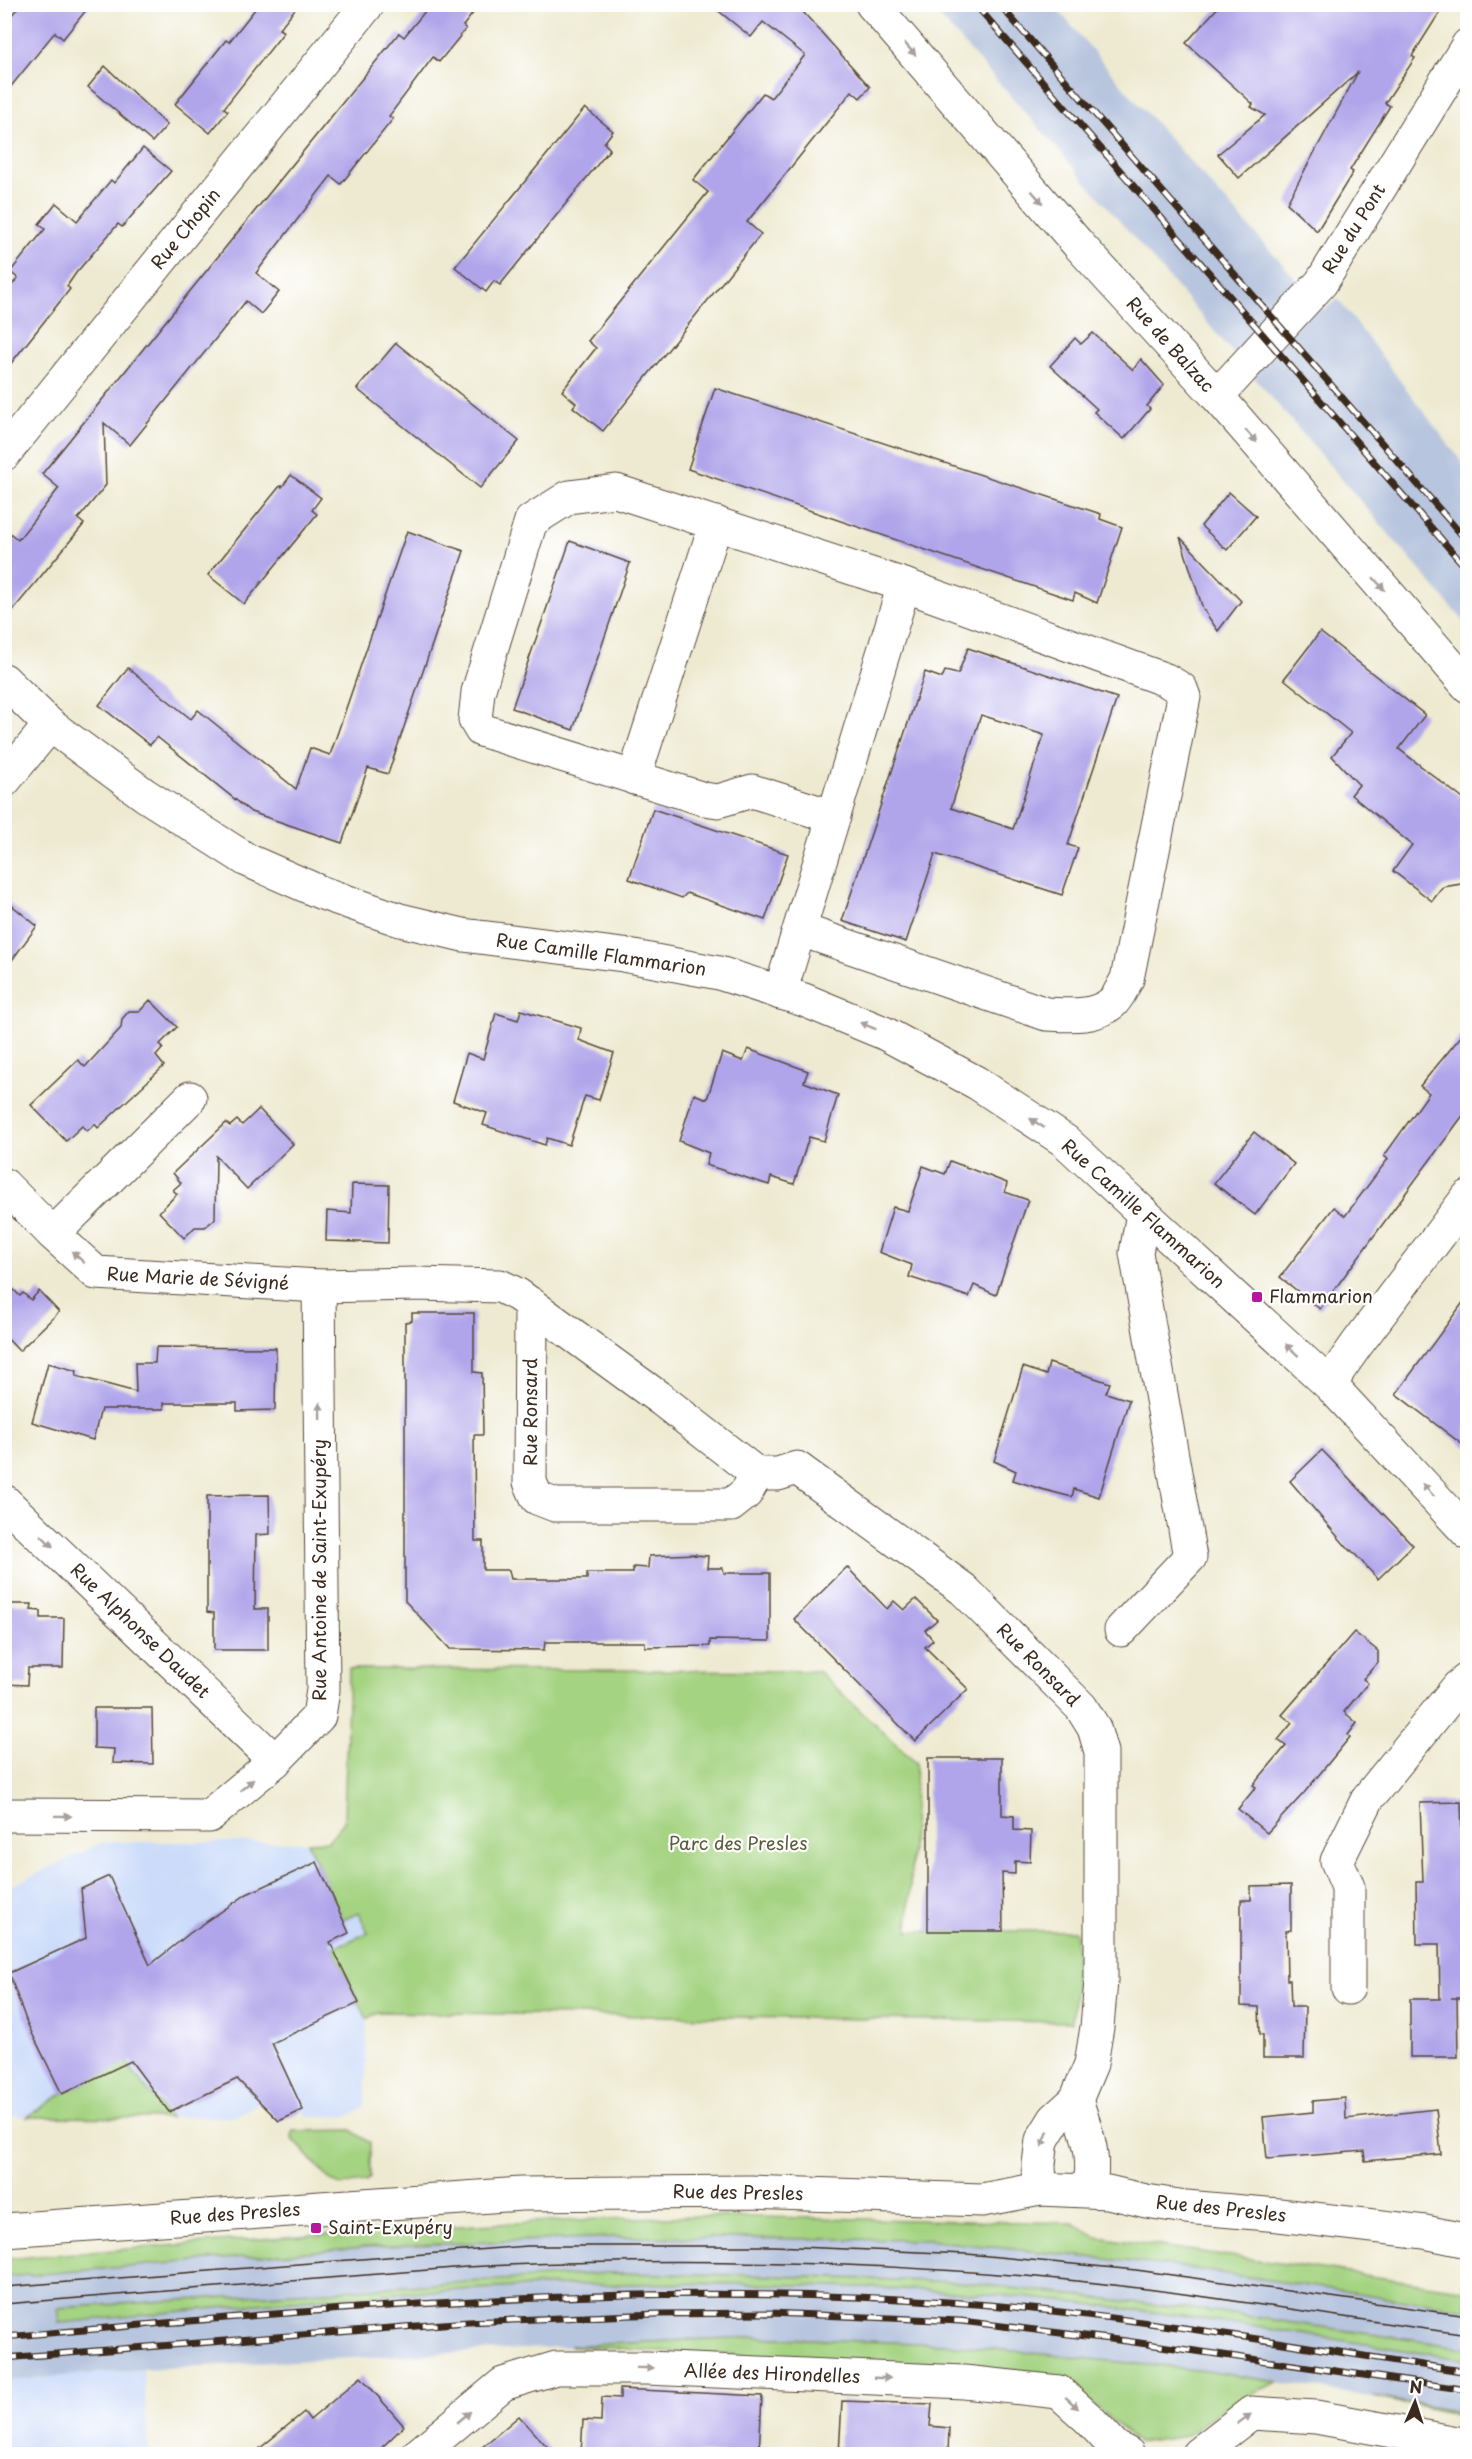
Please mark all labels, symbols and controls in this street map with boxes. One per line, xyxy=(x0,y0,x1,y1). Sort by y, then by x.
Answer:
one-way arrow xyxy=(903,41,916,56)
street label: Rue du Pont xyxy=(1314,178,1391,279)
street label: Rue Chopin xyxy=(144,182,226,274)
one-way arrow xyxy=(1030,189,1043,204)
street label: Rue de Balzac xyxy=(1121,290,1221,398)
one-way arrow xyxy=(1244,428,1257,443)
one-way arrow xyxy=(1372,576,1385,592)
street label: Rue Camille Flammarion xyxy=(494,925,708,982)
one-way arrow xyxy=(859,1021,877,1030)
one-way arrow xyxy=(1029,1117,1045,1128)
street label: Rue Camille Flammarion xyxy=(1056,1132,1232,1294)
one-way arrow xyxy=(71,1250,86,1264)
street label: Rue Marie de Sévigné xyxy=(106,1259,290,1296)
place label: Flammarion xyxy=(1269,1282,1373,1309)
marker: Flammarion xyxy=(1250,1290,1264,1304)
one-way arrow xyxy=(1285,1344,1300,1357)
street label: Rue Ronsard xyxy=(516,1358,543,1466)
one-way arrow xyxy=(315,1402,325,1421)
street label: Rue Antoine de Saint-Exupéry xyxy=(305,1439,332,1701)
one-way arrow xyxy=(1421,1482,1435,1497)
one-way arrow xyxy=(39,1534,54,1548)
street label: Rue Alphonse Daudet xyxy=(65,1556,217,1704)
street label: Rue Ronsard xyxy=(991,1616,1087,1712)
one-way arrow xyxy=(239,1778,255,1791)
one-way arrow xyxy=(53,1811,72,1821)
park label: Parc des Presles xyxy=(668,1829,808,1856)
one-way arrow xyxy=(1040,2130,1050,2148)
street label: Rue des Presles xyxy=(672,2177,804,2206)
street label: Rue des Presles xyxy=(1155,2187,1288,2228)
street label: Rue des Presles xyxy=(169,2194,301,2231)
place label: Saint-Exupéry xyxy=(328,2213,453,2240)
marker: Saint-Exupéry xyxy=(309,2221,323,2235)
street label: Allée des Hirondelles xyxy=(683,2356,861,2389)
one-way arrow xyxy=(635,2364,654,2373)
north arrow xyxy=(1385,2372,1445,2432)
one-way arrow xyxy=(872,2374,891,2383)
text: N xyxy=(1409,2374,1423,2398)
one-way arrow xyxy=(1064,2396,1079,2410)
one-way arrow xyxy=(456,2411,471,2424)
one-way arrow xyxy=(1236,2413,1252,2425)

